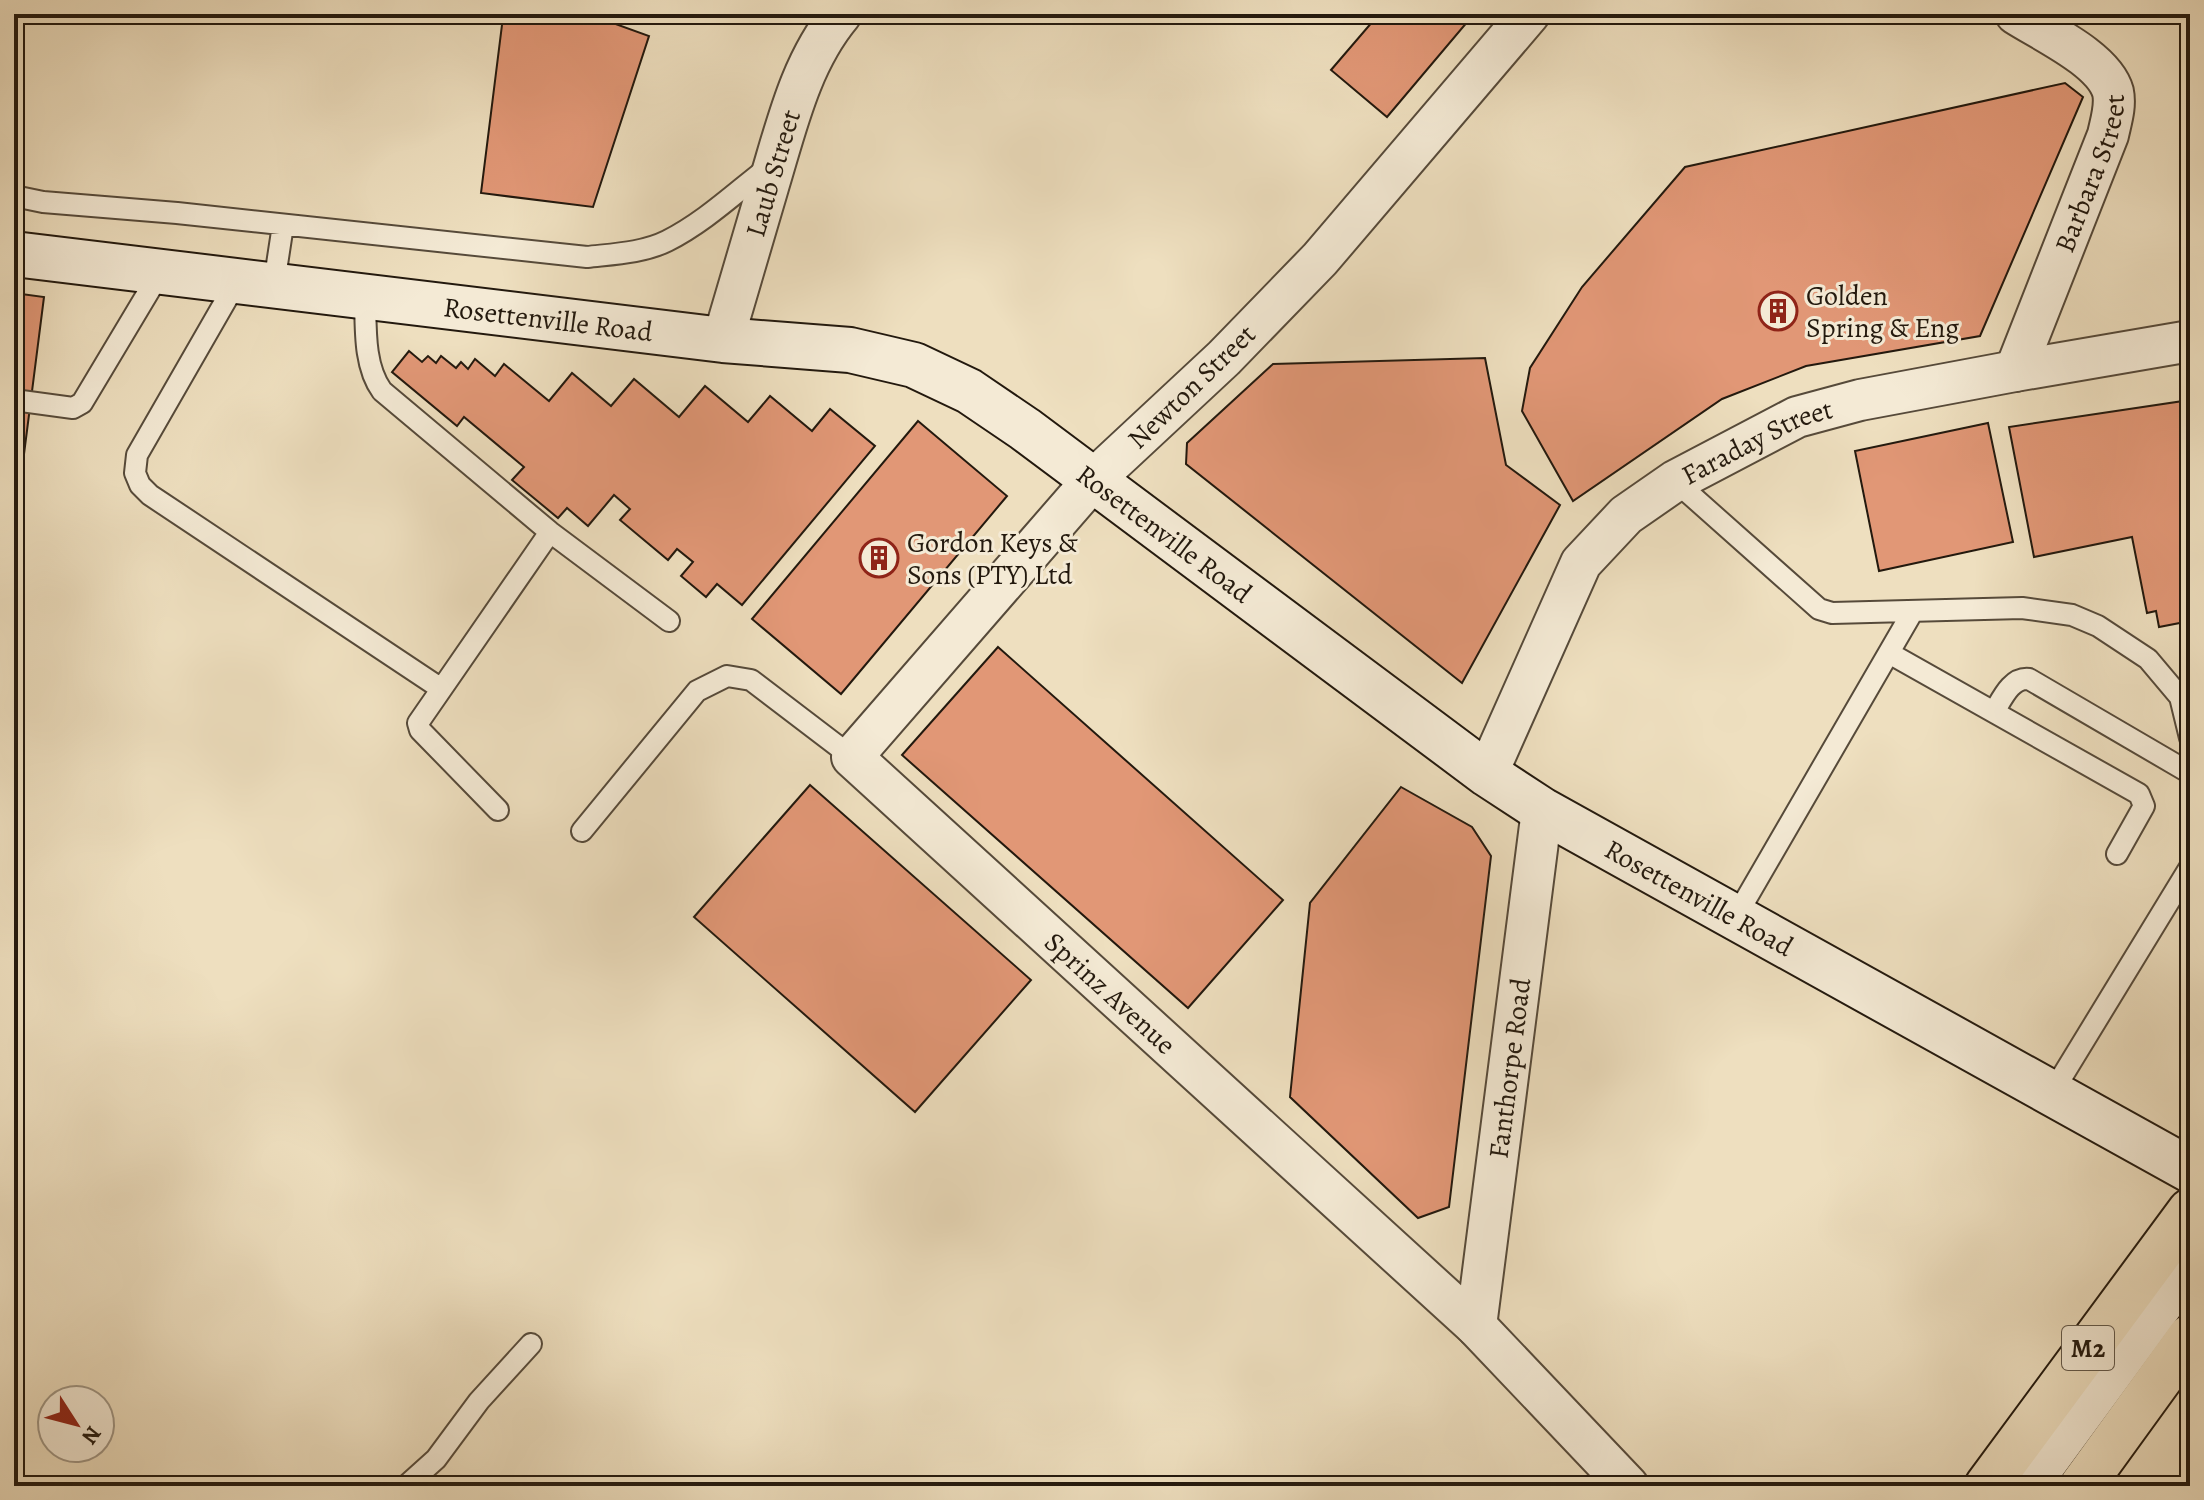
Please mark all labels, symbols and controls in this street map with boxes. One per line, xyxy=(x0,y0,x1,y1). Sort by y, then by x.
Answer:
street label: Barbara Street xyxy=(2046,93,2134,258)
street label: Laub Street xyxy=(736,105,810,242)
place label: Golden Spring & Eng xyxy=(1806,277,1959,347)
street label: Rosettenville Road xyxy=(441,288,656,351)
building icon: Golden Spring & Eng xyxy=(1757,290,1799,332)
street label: Newton Street xyxy=(1119,316,1264,458)
street label: Faraday Street xyxy=(1675,390,1837,494)
street label: Rosettenville Road xyxy=(1068,456,1260,613)
place label: Gordon Keys & Sons (PTY) Ltd xyxy=(907,524,1078,594)
building icon: Gordon Keys & Sons (PTY) Ltd xyxy=(858,537,900,579)
street label: Rosettenville Road xyxy=(1598,831,1801,966)
street label: Sprinz Avenue xyxy=(1036,924,1184,1063)
street label: Fanthorpe Road xyxy=(1480,975,1540,1161)
road number: M2 xyxy=(2062,1326,2114,1370)
north arrow xyxy=(36,1384,116,1464)
text: N xyxy=(75,1420,108,1450)

